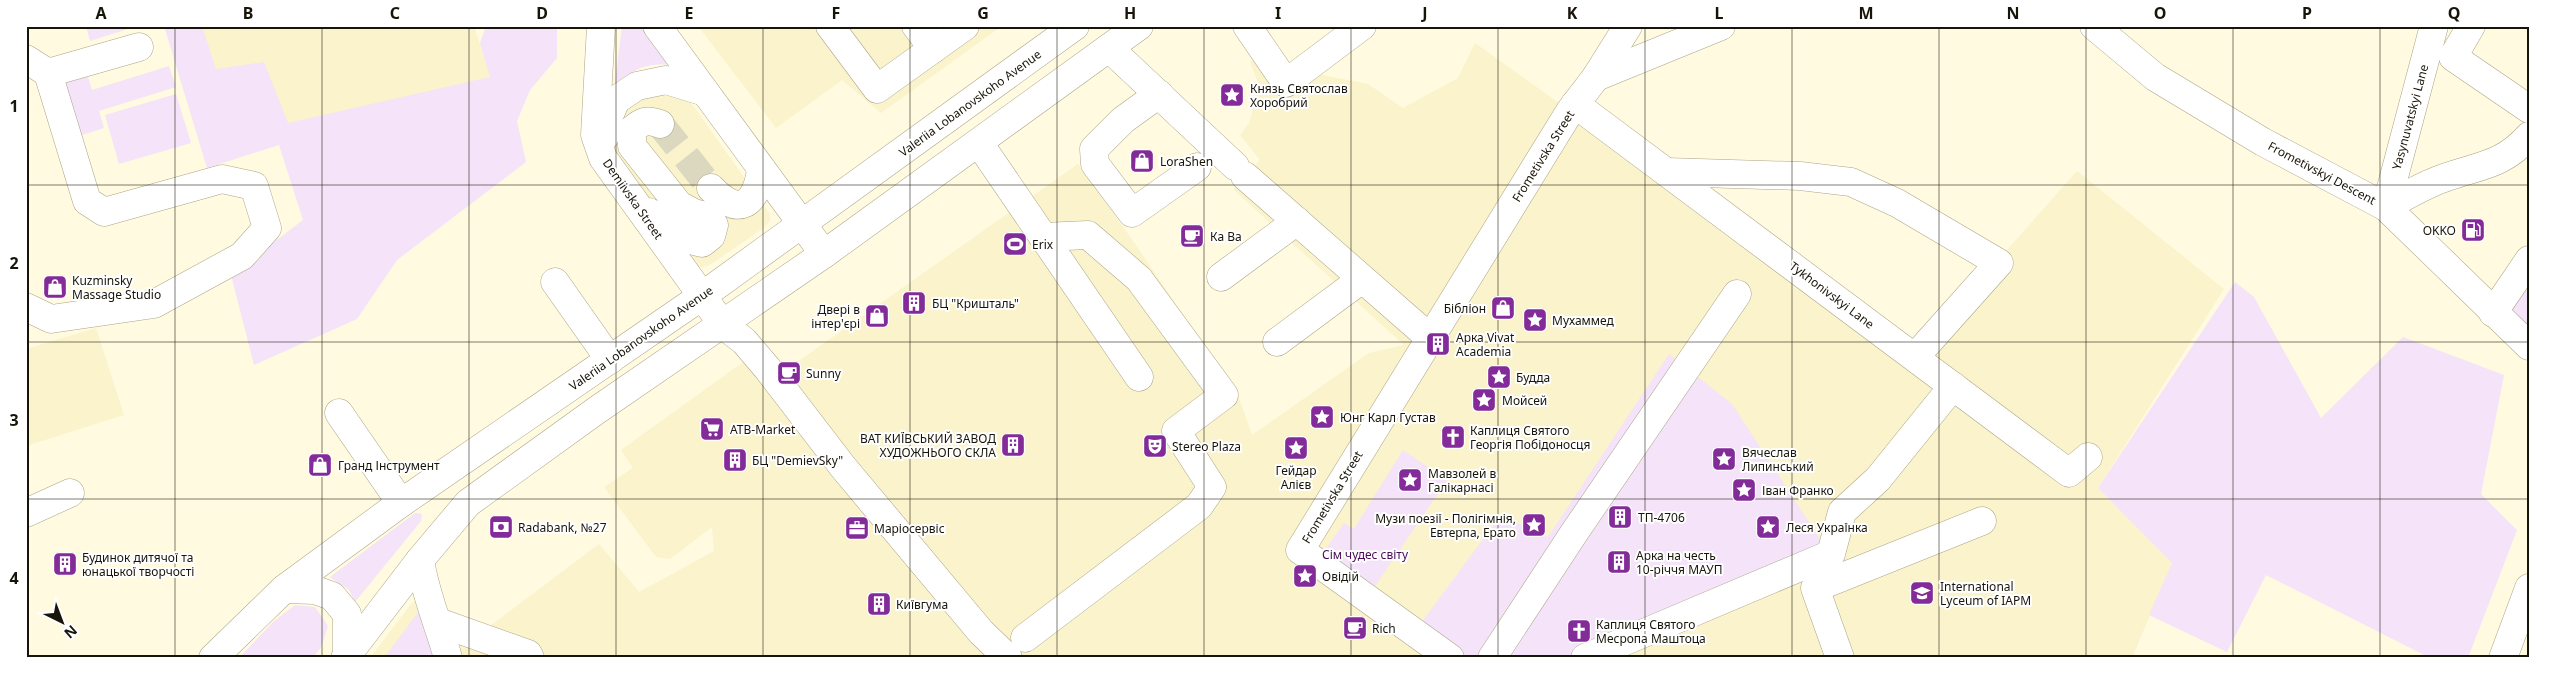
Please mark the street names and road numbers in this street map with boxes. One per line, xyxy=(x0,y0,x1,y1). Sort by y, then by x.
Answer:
street label: Valeriia Lobanovskoho Avenue xyxy=(895,45,1045,160)
street label: Yasynuvatskyi Lane xyxy=(2388,62,2432,172)
street label: Frometivska Street xyxy=(1508,106,1578,205)
street label: Frometivskyi Descent xyxy=(2265,137,2379,209)
street label: Demiivska Street xyxy=(599,155,667,243)
street label: Tykhonivskyi Lane xyxy=(1786,258,1878,333)
street label: Valeriia Lobanovskoho Avenue xyxy=(566,282,717,394)
street label: Frometivska Street xyxy=(1298,447,1367,546)

